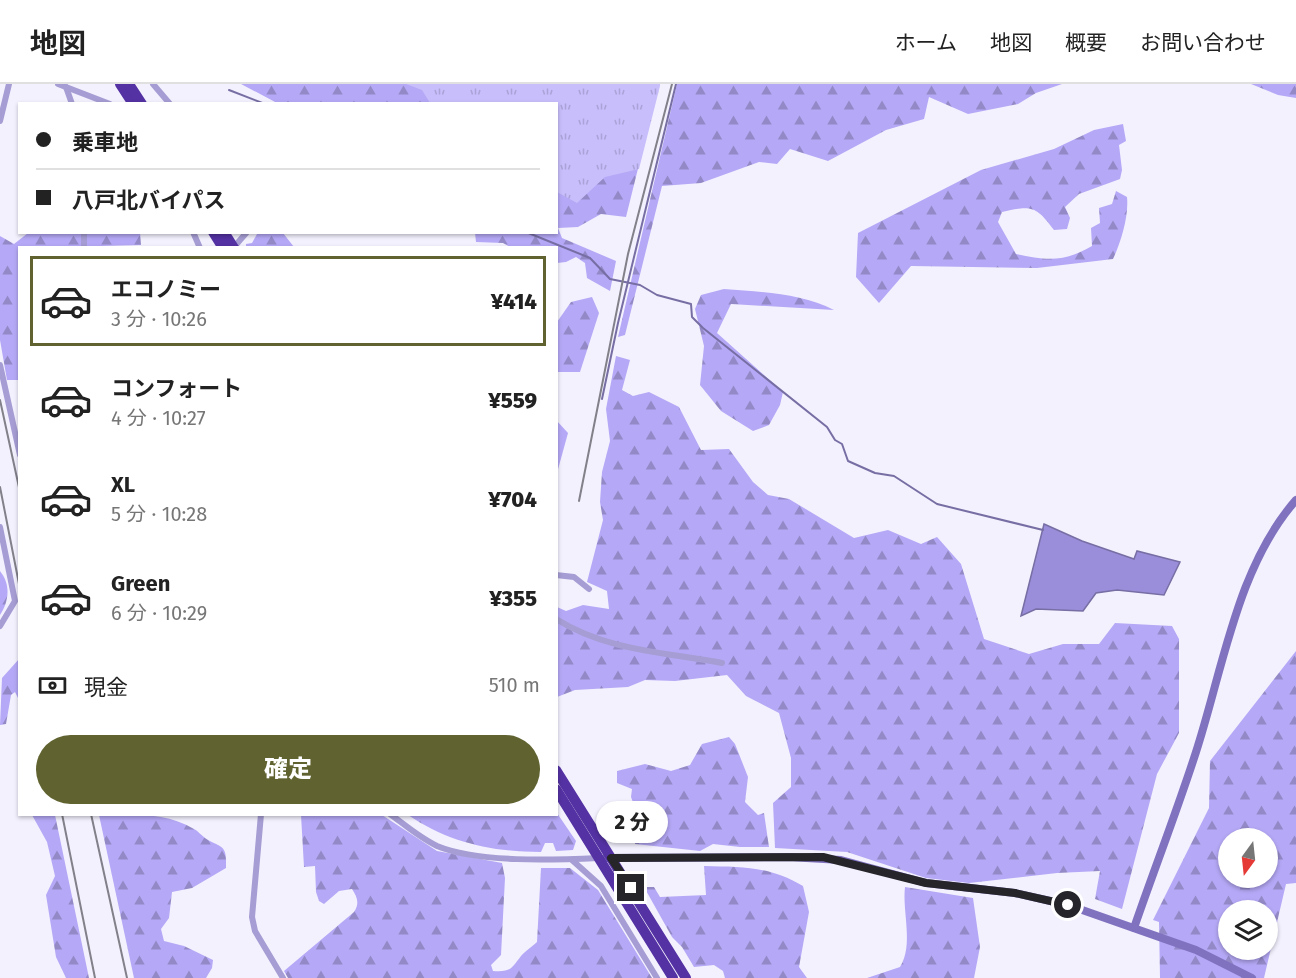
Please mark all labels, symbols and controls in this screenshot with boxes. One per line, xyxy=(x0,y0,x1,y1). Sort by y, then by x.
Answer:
text: 地図 xyxy=(30,27,86,60)
text: ホーム xyxy=(895,30,957,56)
text: 地図 xyxy=(990,30,1032,56)
text: 概要 xyxy=(1065,30,1107,56)
text: お問い合わせ xyxy=(1140,30,1266,56)
text: 乗車地 xyxy=(72,129,138,156)
text: 八戸北バイパス xyxy=(72,187,226,214)
icon: car xyxy=(39,274,93,328)
text: エコノミー xyxy=(111,276,221,303)
text: ¥414 xyxy=(491,288,537,315)
text: 3 分 · 10:26 xyxy=(111,307,207,331)
icon: car xyxy=(39,373,93,427)
text: コンフォート xyxy=(111,375,242,402)
text: ¥559 xyxy=(488,387,537,414)
text: 4 分 · 10:27 xyxy=(111,406,206,430)
text: XL xyxy=(111,471,135,498)
icon: car xyxy=(39,472,93,526)
text: ¥704 xyxy=(488,486,537,513)
text: 5 分 · 10:28 xyxy=(111,502,207,526)
text: Green xyxy=(111,570,170,597)
icon: car xyxy=(39,571,93,625)
text: ¥355 xyxy=(489,585,537,612)
text: 6 分 · 10:29 xyxy=(111,601,207,625)
icon: cash xyxy=(36,669,69,702)
text: 510 m xyxy=(489,673,540,697)
text: 現金 xyxy=(84,674,128,701)
button: 確定 xyxy=(36,735,540,804)
callout: 2 分 xyxy=(595,801,667,843)
text: 2 分 xyxy=(614,810,650,834)
north arrow xyxy=(1218,828,1278,888)
map controls xyxy=(1218,828,1278,960)
route end xyxy=(617,874,644,901)
route start xyxy=(1054,891,1081,918)
button: layers xyxy=(1218,900,1278,960)

